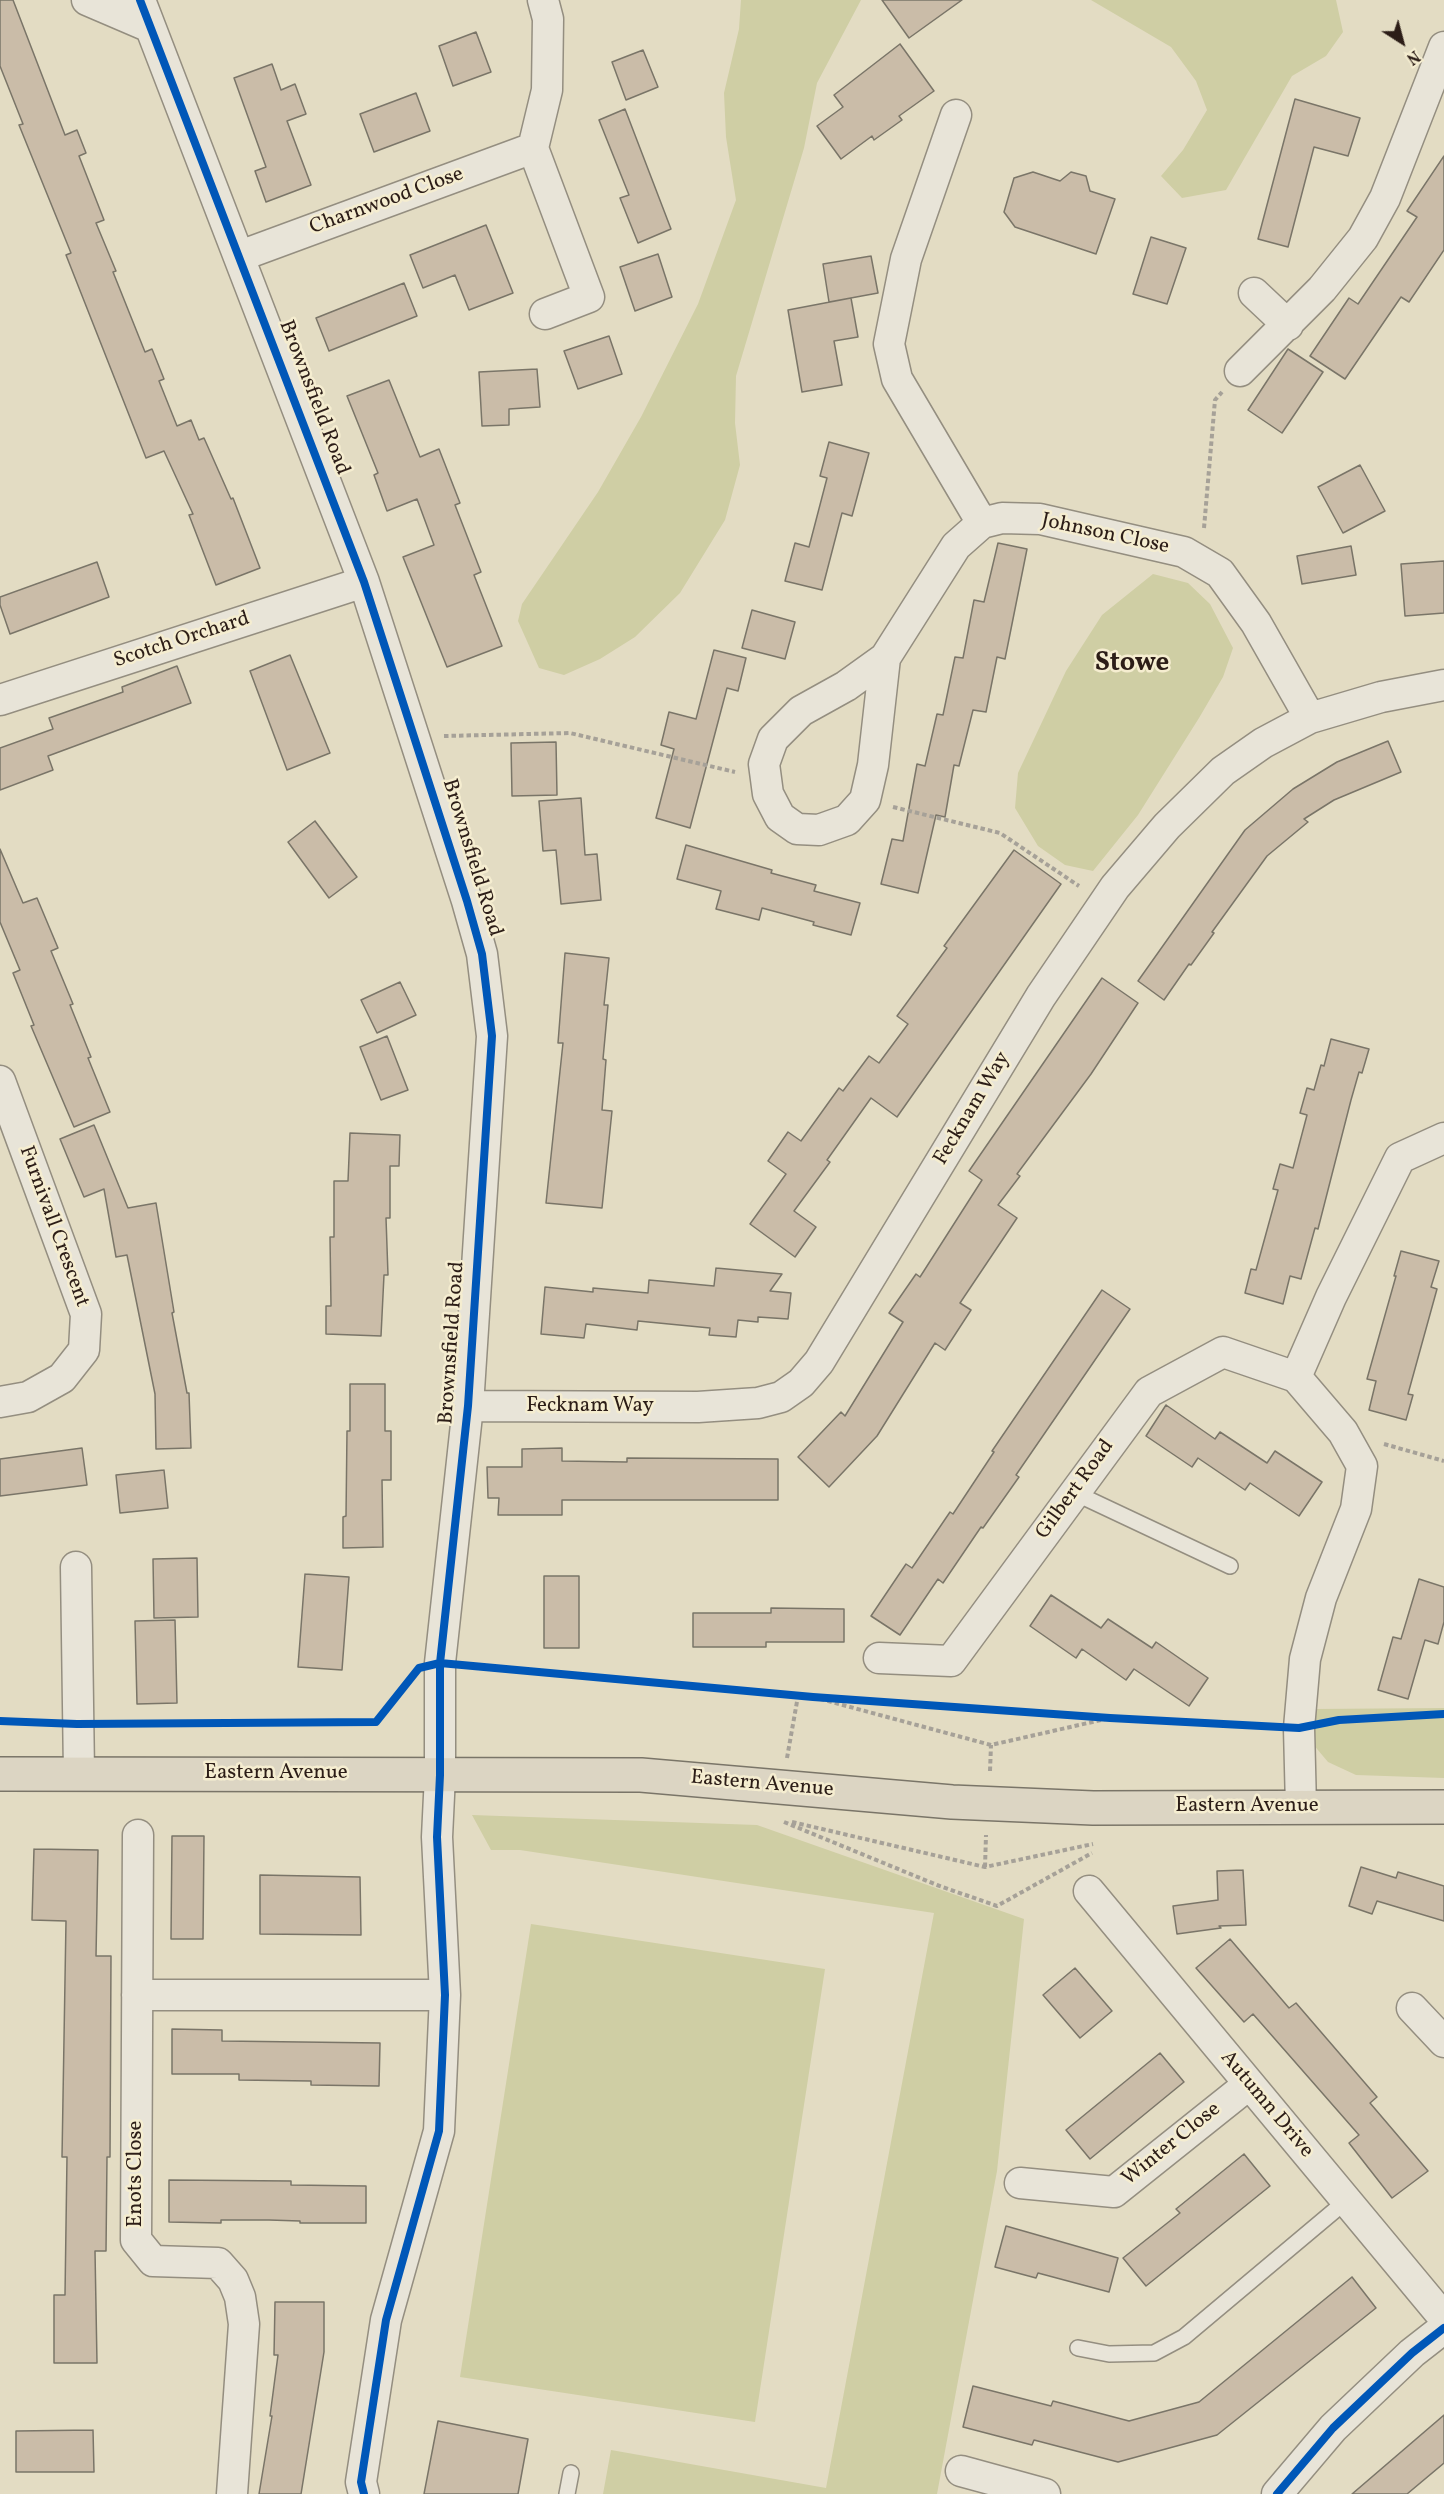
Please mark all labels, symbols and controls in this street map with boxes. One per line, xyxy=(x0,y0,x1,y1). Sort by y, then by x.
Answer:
north arrow xyxy=(1372,12,1432,72)
text: N xyxy=(1401,44,1424,69)
street label: Charnwood Close xyxy=(307,163,467,241)
street label: Brownsfield Road xyxy=(272,317,354,479)
street label: Johnson Close xyxy=(1039,509,1171,561)
street label: Scotch Orchard xyxy=(111,607,253,675)
district label: Stowe xyxy=(1095,649,1169,681)
street label: Brownsfield Road xyxy=(435,776,507,940)
street label: Fecknam Way xyxy=(929,1048,1017,1170)
street label: Furnivall Crescent xyxy=(12,1143,94,1311)
street label: Brownsfield Road xyxy=(435,1261,471,1425)
street label: Fecknam Way xyxy=(526,1394,654,1420)
street label: Gilbert Road xyxy=(1031,1435,1121,1545)
street label: Eastern Avenue xyxy=(204,1761,348,1787)
street label: Eastern Avenue xyxy=(689,1766,835,1804)
street label: Eastern Avenue xyxy=(1175,1794,1319,1820)
street label: Autumn Drive xyxy=(1214,2046,1318,2164)
street label: Winter Close xyxy=(1118,2098,1226,2192)
street label: Enots Close xyxy=(124,2121,150,2227)

